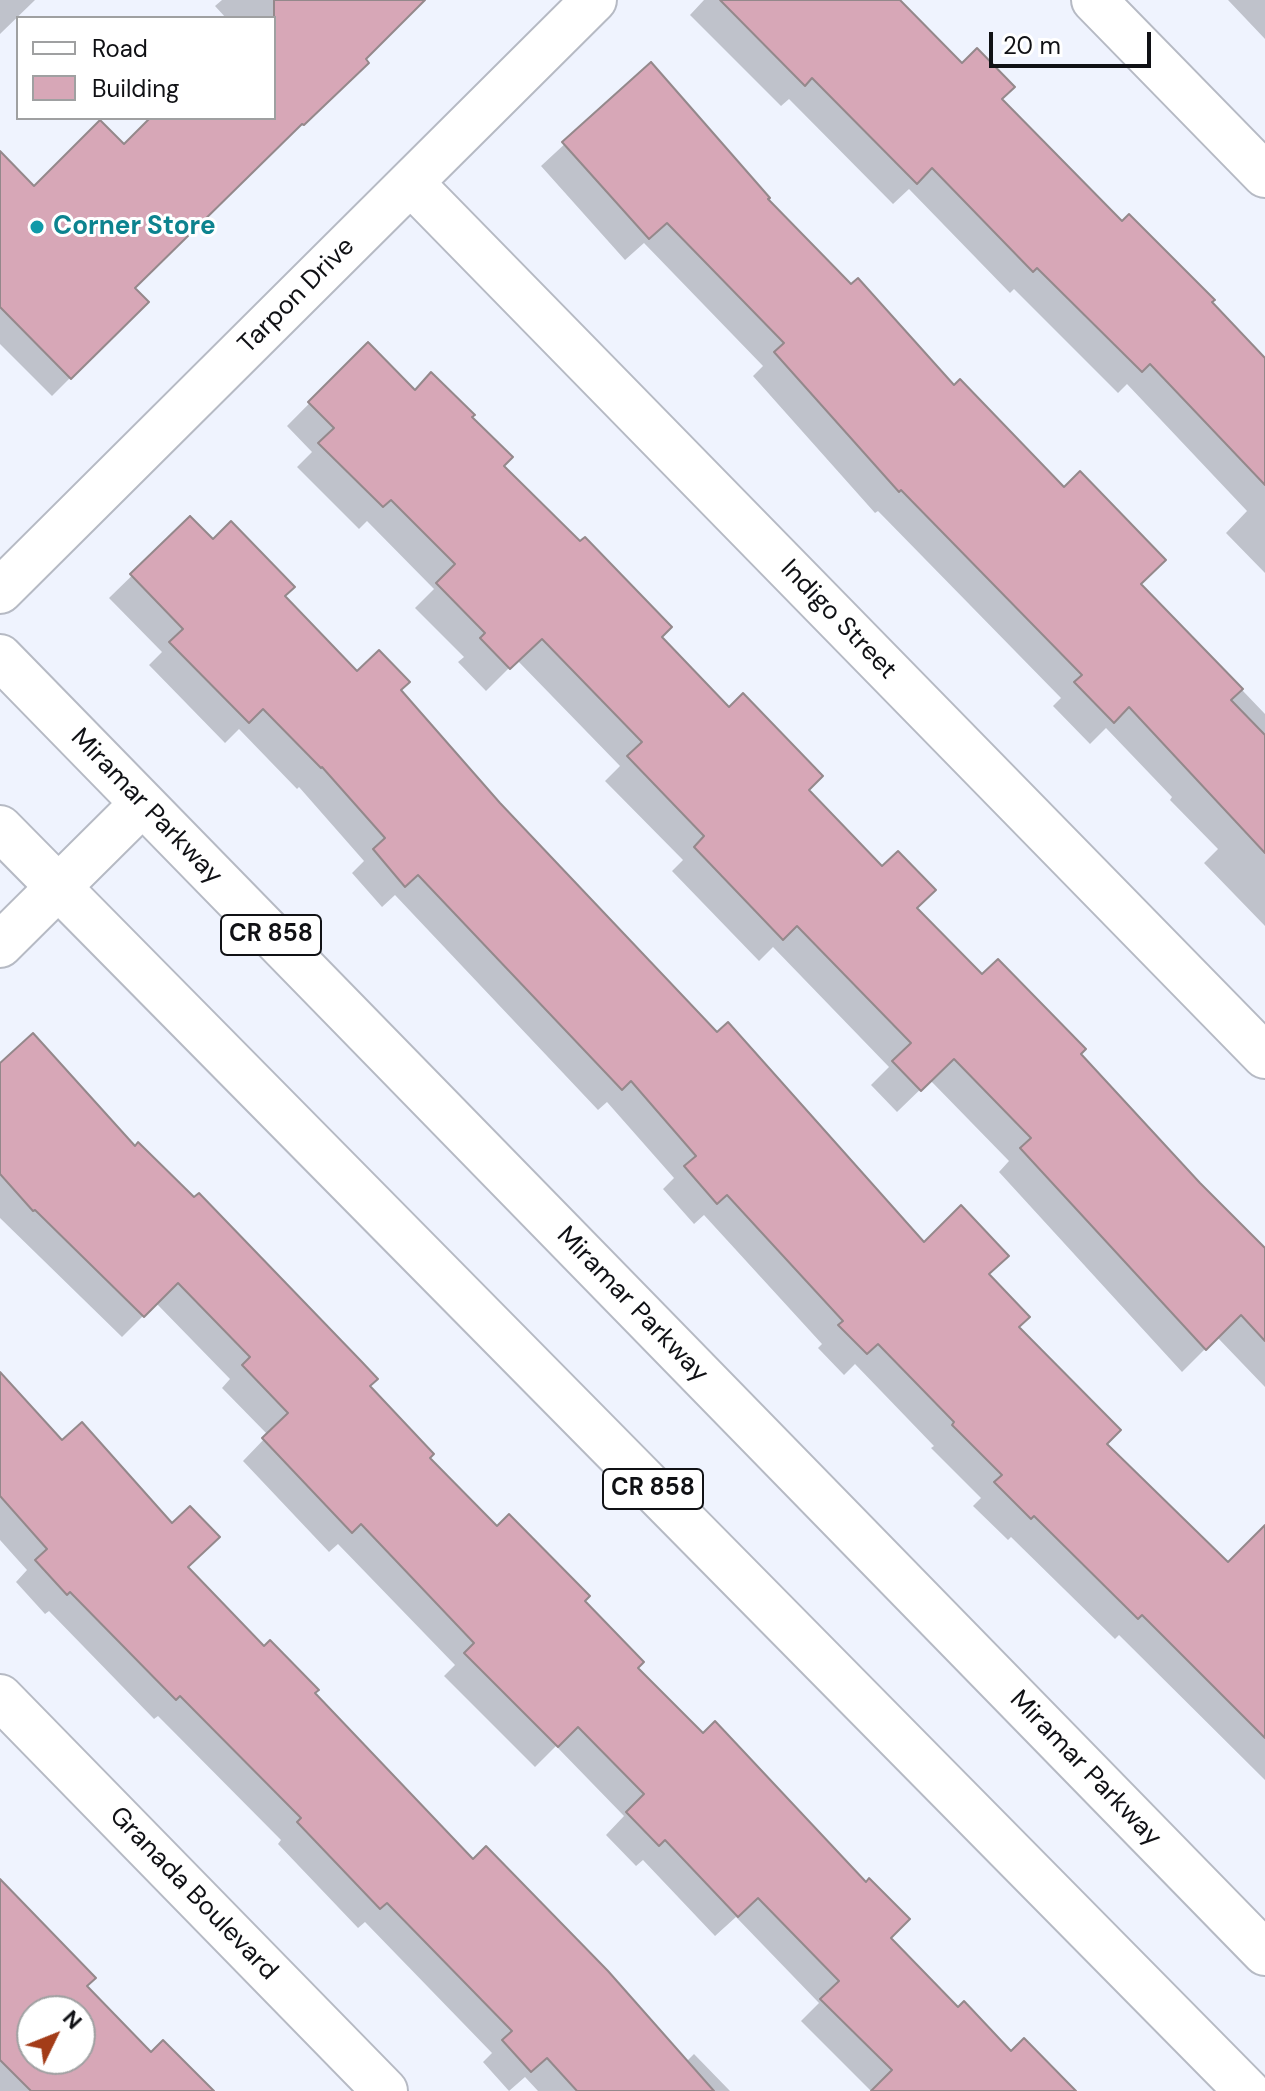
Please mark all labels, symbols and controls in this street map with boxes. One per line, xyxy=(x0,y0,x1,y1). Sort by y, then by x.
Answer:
legend xyxy=(16,16,276,120)
scale bar xyxy=(993,16,1155,66)
text: 20 m xyxy=(1003,30,1061,61)
text: Road xyxy=(92,33,148,64)
text: Building xyxy=(92,73,179,104)
place label: Corner Store xyxy=(53,211,216,243)
marker: Corner Store xyxy=(28,218,46,236)
street label: Tarpon Drive xyxy=(232,231,362,361)
street label: Indigo Street xyxy=(773,554,903,686)
street label: Miramar Parkway xyxy=(64,723,228,891)
road number: CR 858 xyxy=(221,915,321,955)
street label: Miramar Parkway xyxy=(550,1221,714,1389)
road number: CR 858 xyxy=(603,1469,703,1509)
street label: Miramar Parkway xyxy=(1003,1685,1167,1853)
street label: Granada Boulevard xyxy=(102,1801,284,1987)
north arrow xyxy=(16,1995,96,2075)
text: N xyxy=(56,2004,89,2035)

